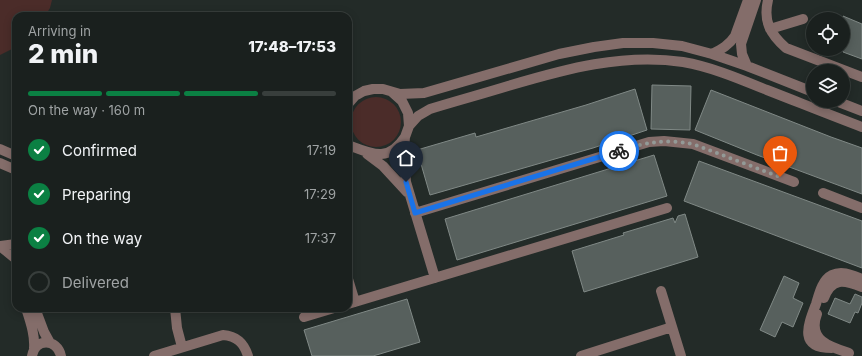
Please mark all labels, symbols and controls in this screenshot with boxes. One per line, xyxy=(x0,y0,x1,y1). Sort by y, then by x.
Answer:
map controls xyxy=(806,12,850,108)
button: locate xyxy=(806,12,850,56)
text: Arriving in xyxy=(28,23,91,39)
text: 17:48–17:53 xyxy=(248,37,336,56)
text: 2 min xyxy=(28,38,98,69)
button: layers xyxy=(806,64,850,108)
text: On the way · 160 m xyxy=(28,102,145,118)
courier xyxy=(599,131,639,171)
pin xyxy=(763,136,797,177)
icon: check xyxy=(28,139,50,161)
icon: bike xyxy=(608,140,630,162)
text: Confirmed xyxy=(62,141,137,160)
pin xyxy=(389,141,423,182)
text: 17:19 xyxy=(307,142,336,158)
icon: bag xyxy=(769,142,791,164)
icon: home xyxy=(395,147,417,169)
icon: check xyxy=(28,183,50,205)
text: Preparing xyxy=(62,185,131,204)
text: 17:29 xyxy=(304,186,336,202)
icon: check xyxy=(28,227,50,249)
text: On the way xyxy=(62,229,142,248)
text: 17:37 xyxy=(305,230,336,246)
text: Delivered xyxy=(62,273,129,292)

